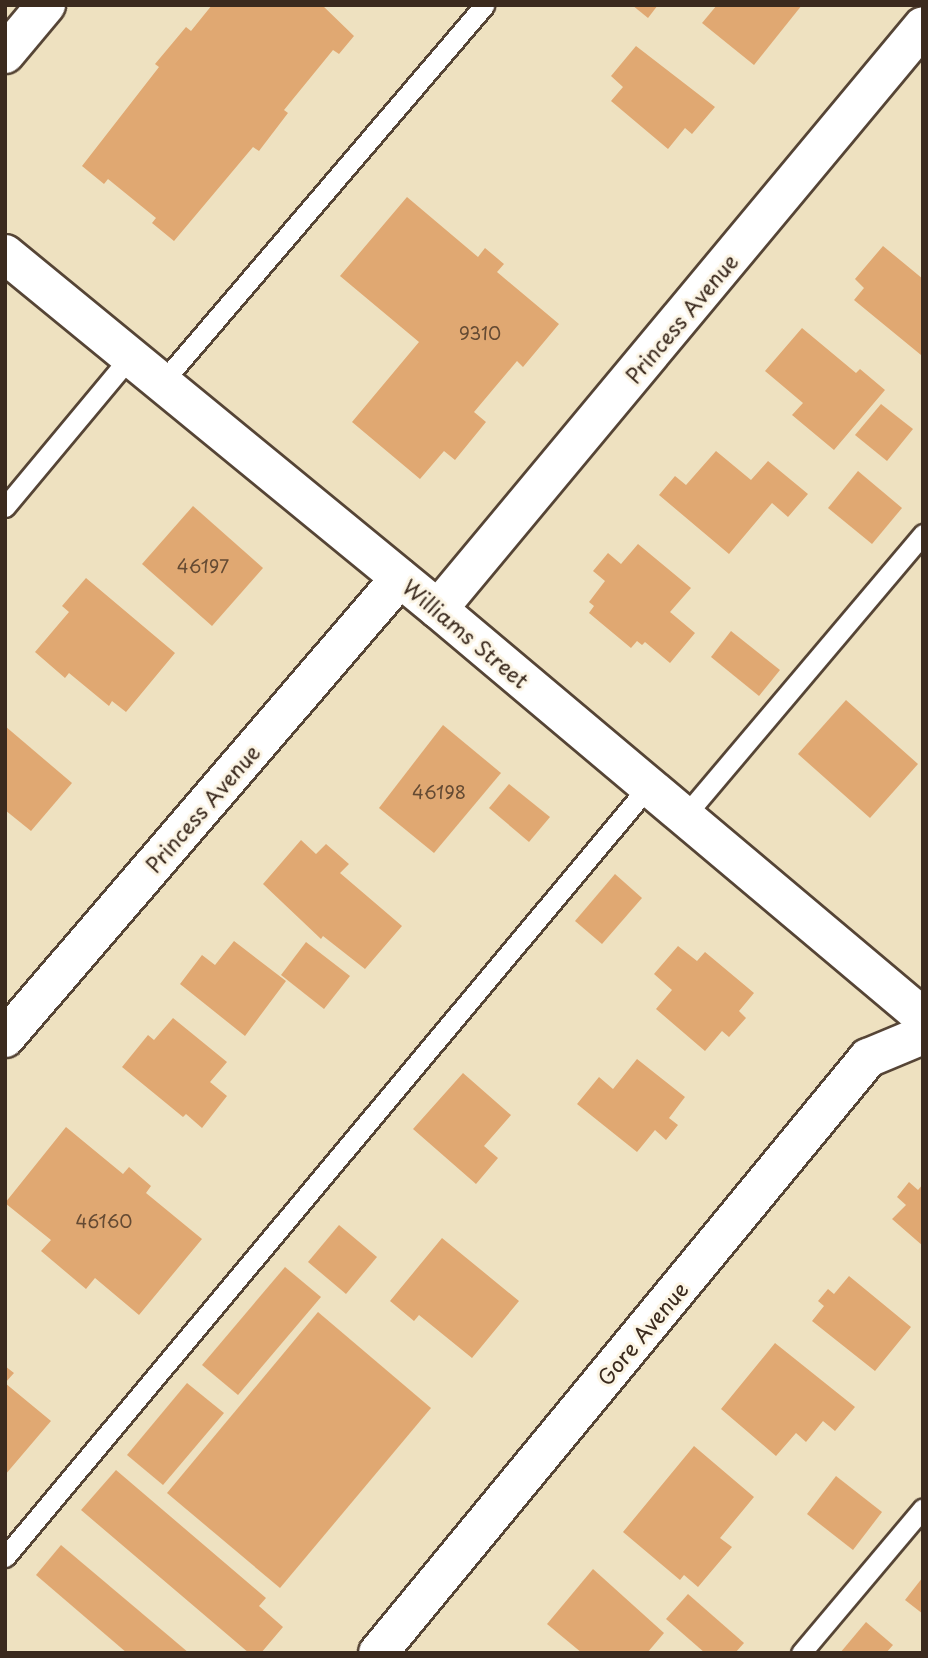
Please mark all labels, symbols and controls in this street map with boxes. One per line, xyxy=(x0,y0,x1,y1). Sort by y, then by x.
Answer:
street label: Princess Avenue xyxy=(620,249,742,387)
house number: 9310 xyxy=(459,322,501,344)
house number: 46197 xyxy=(177,555,229,577)
street label: Williams Street xyxy=(398,573,534,693)
street label: Princess Avenue xyxy=(140,740,264,876)
house number: 46198 xyxy=(412,781,466,803)
house number: 46160 xyxy=(76,1210,132,1232)
street label: Gore Avenue xyxy=(591,1276,693,1390)

